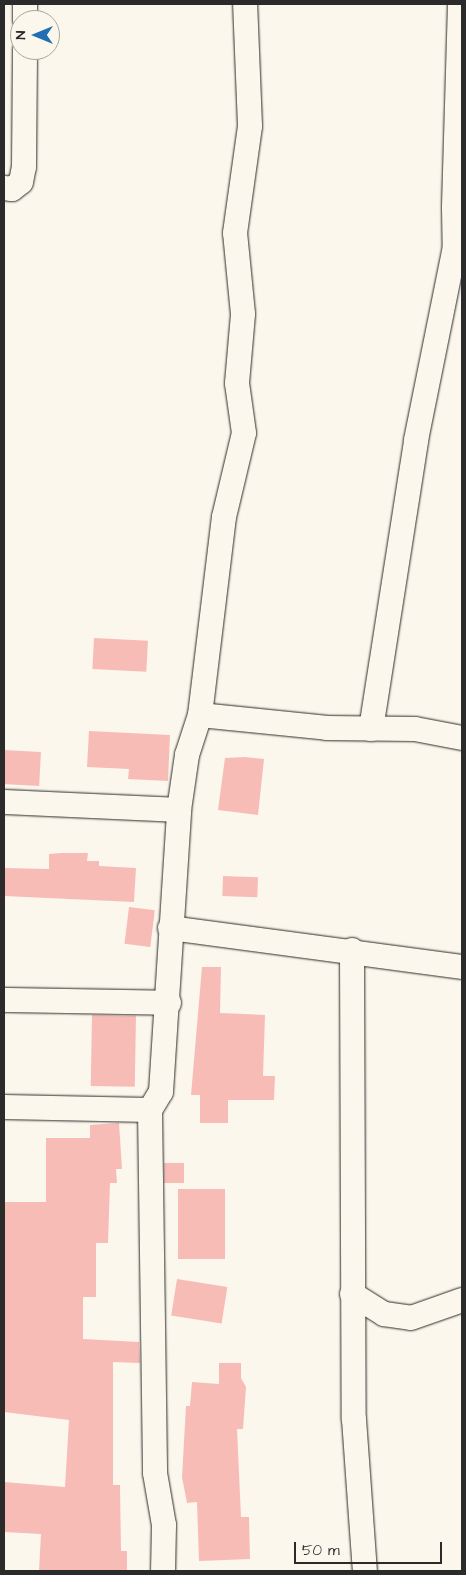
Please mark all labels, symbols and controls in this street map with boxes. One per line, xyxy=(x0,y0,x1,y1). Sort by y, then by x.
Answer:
north arrow xyxy=(10,10,60,60)
text: N xyxy=(11,31,31,39)
scale bar xyxy=(296,1532,444,1564)
text: 50 m xyxy=(302,1540,340,1561)

